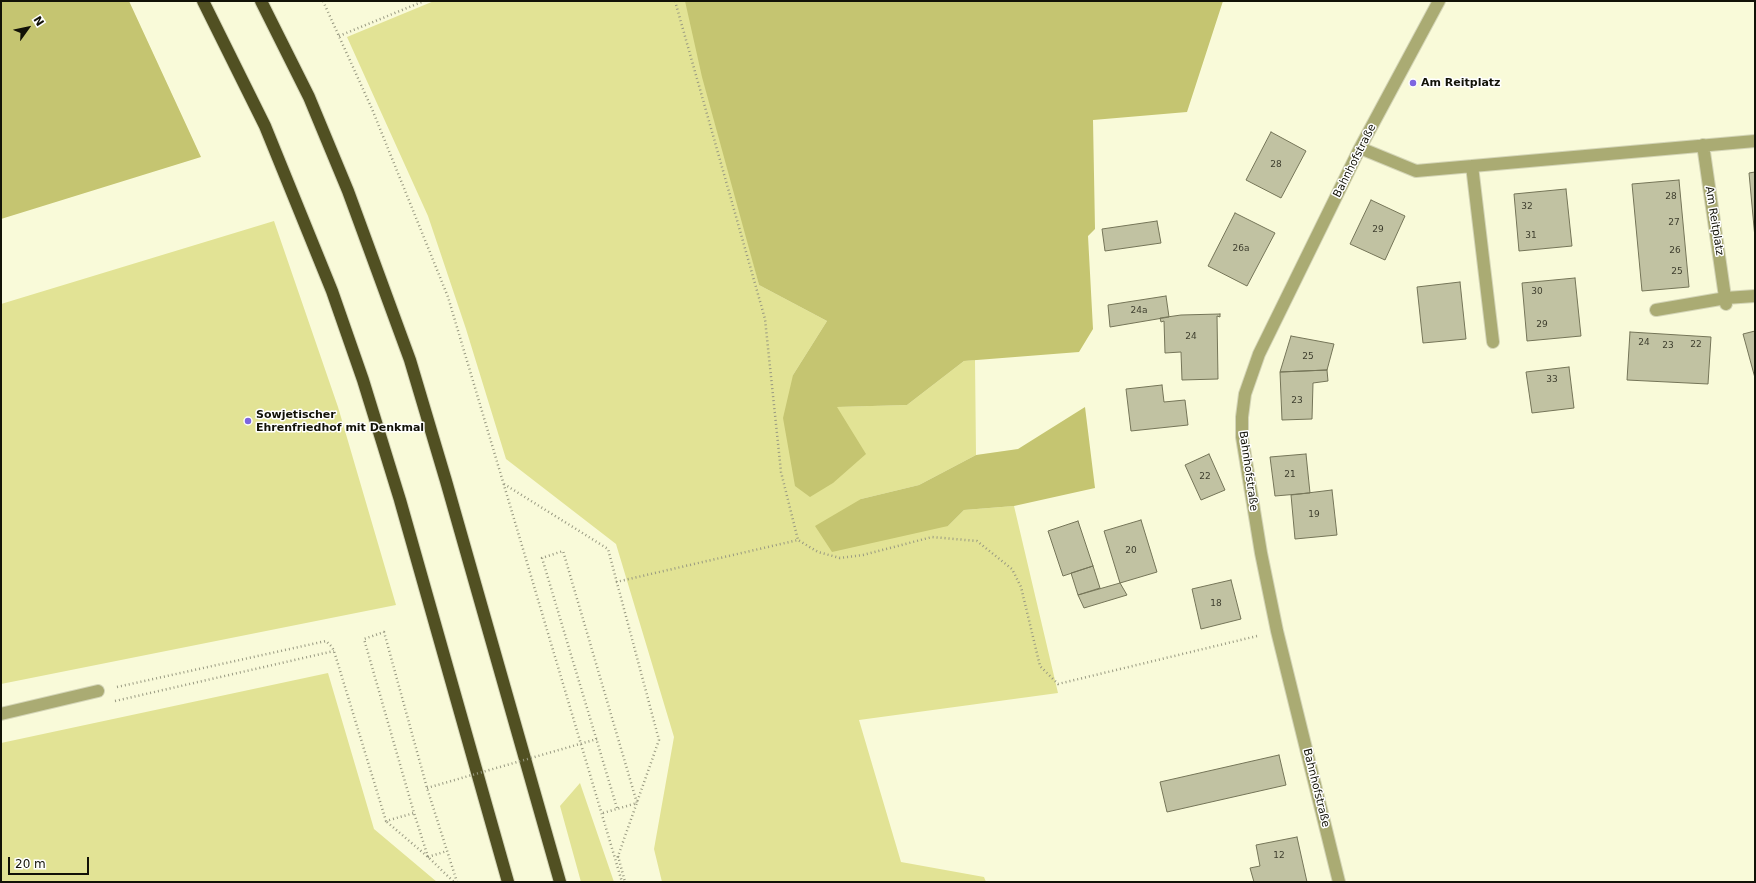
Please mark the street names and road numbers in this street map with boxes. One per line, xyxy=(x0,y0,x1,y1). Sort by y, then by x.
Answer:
street label: Bahnhofstraße xyxy=(1331,122,1379,200)
street label: Am Reitplatz xyxy=(1702,185,1726,257)
street label: Bahnhofstraße xyxy=(1236,430,1260,512)
street label: Bahnhofstraße xyxy=(1300,747,1332,829)

